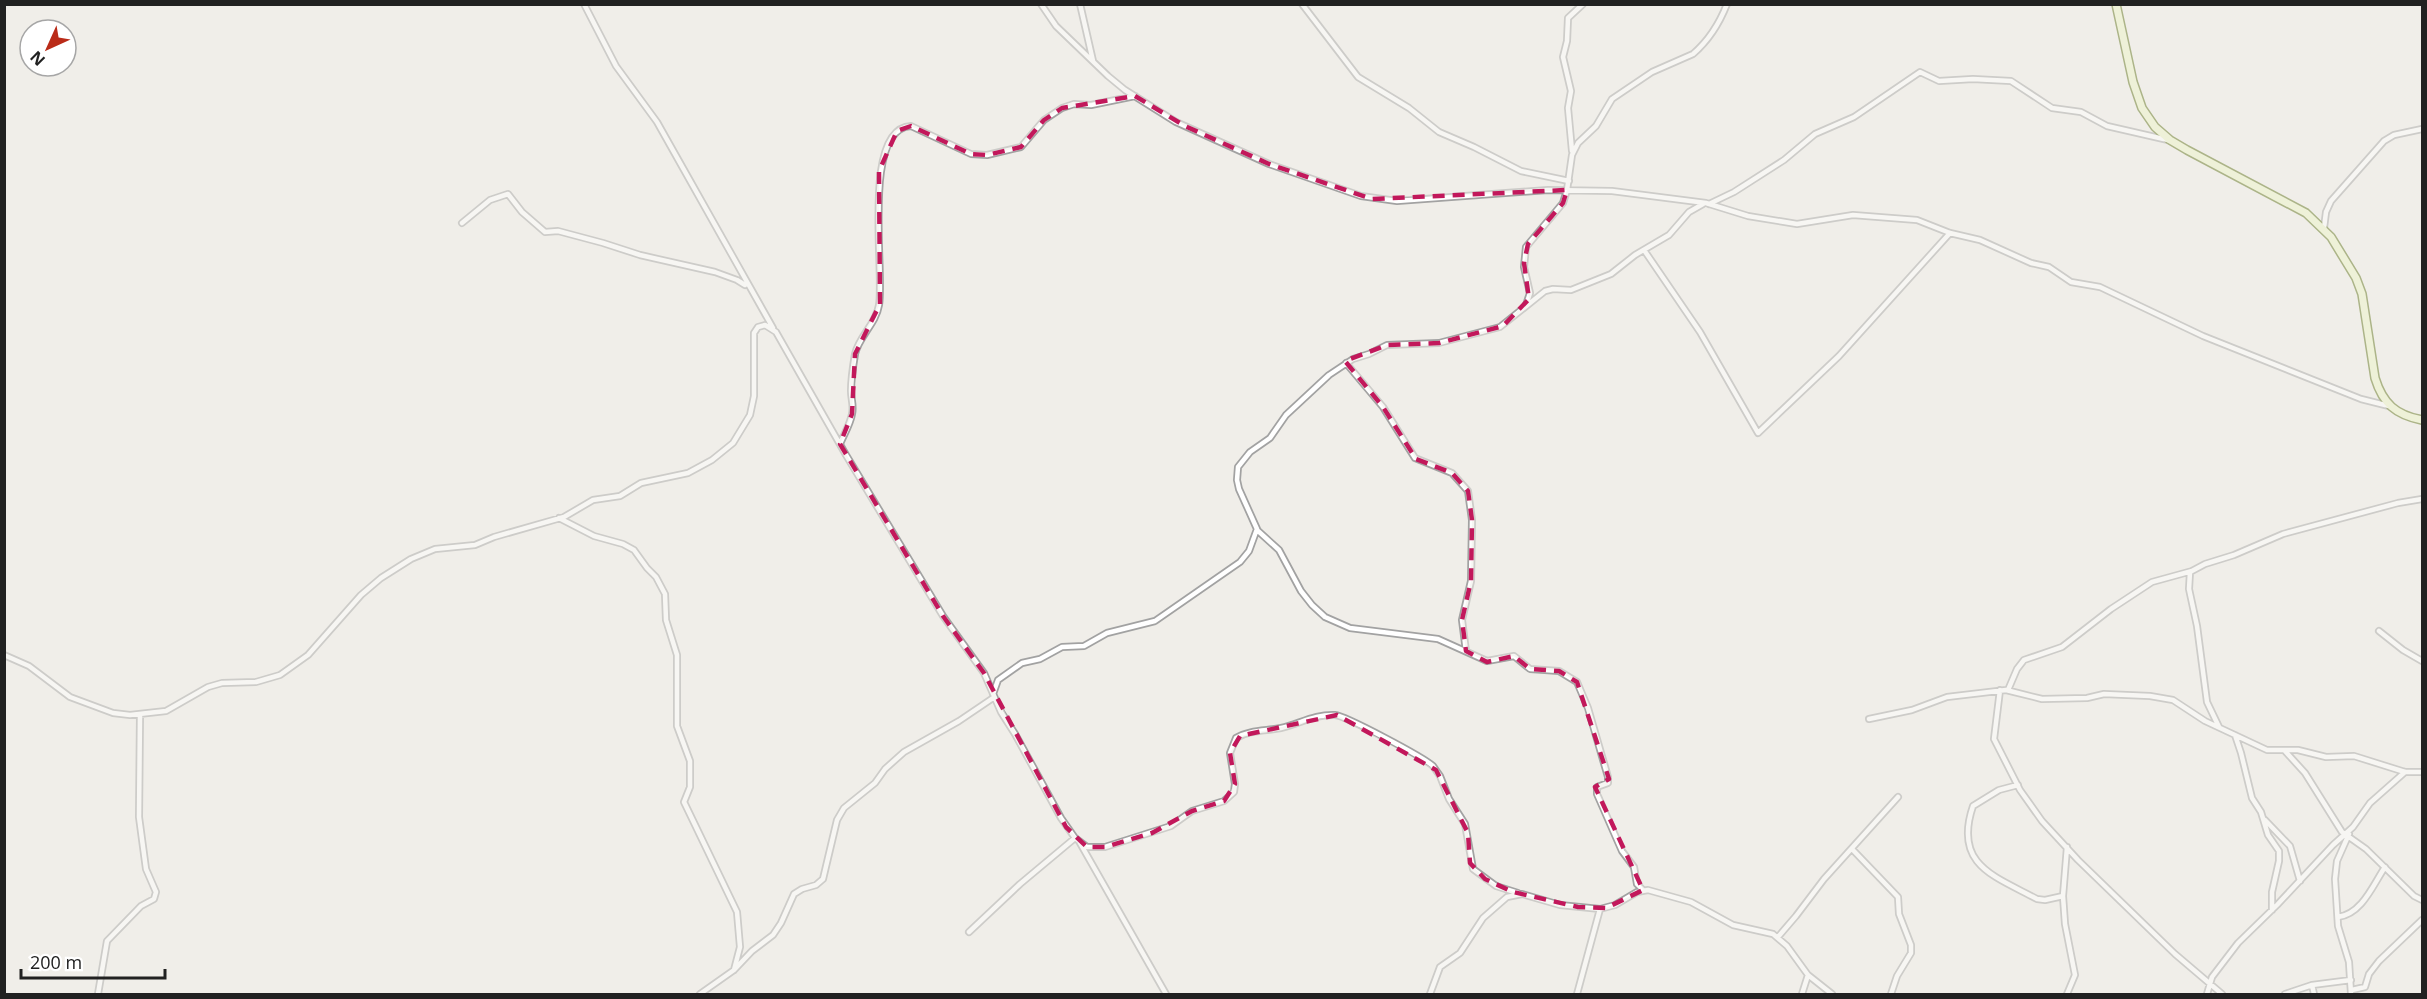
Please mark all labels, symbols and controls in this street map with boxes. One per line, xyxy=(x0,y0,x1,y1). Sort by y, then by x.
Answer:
north arrow xyxy=(18,18,78,78)
text: N xyxy=(25,46,50,71)
scale bar xyxy=(21,942,165,980)
text: 200 m xyxy=(30,950,82,974)

